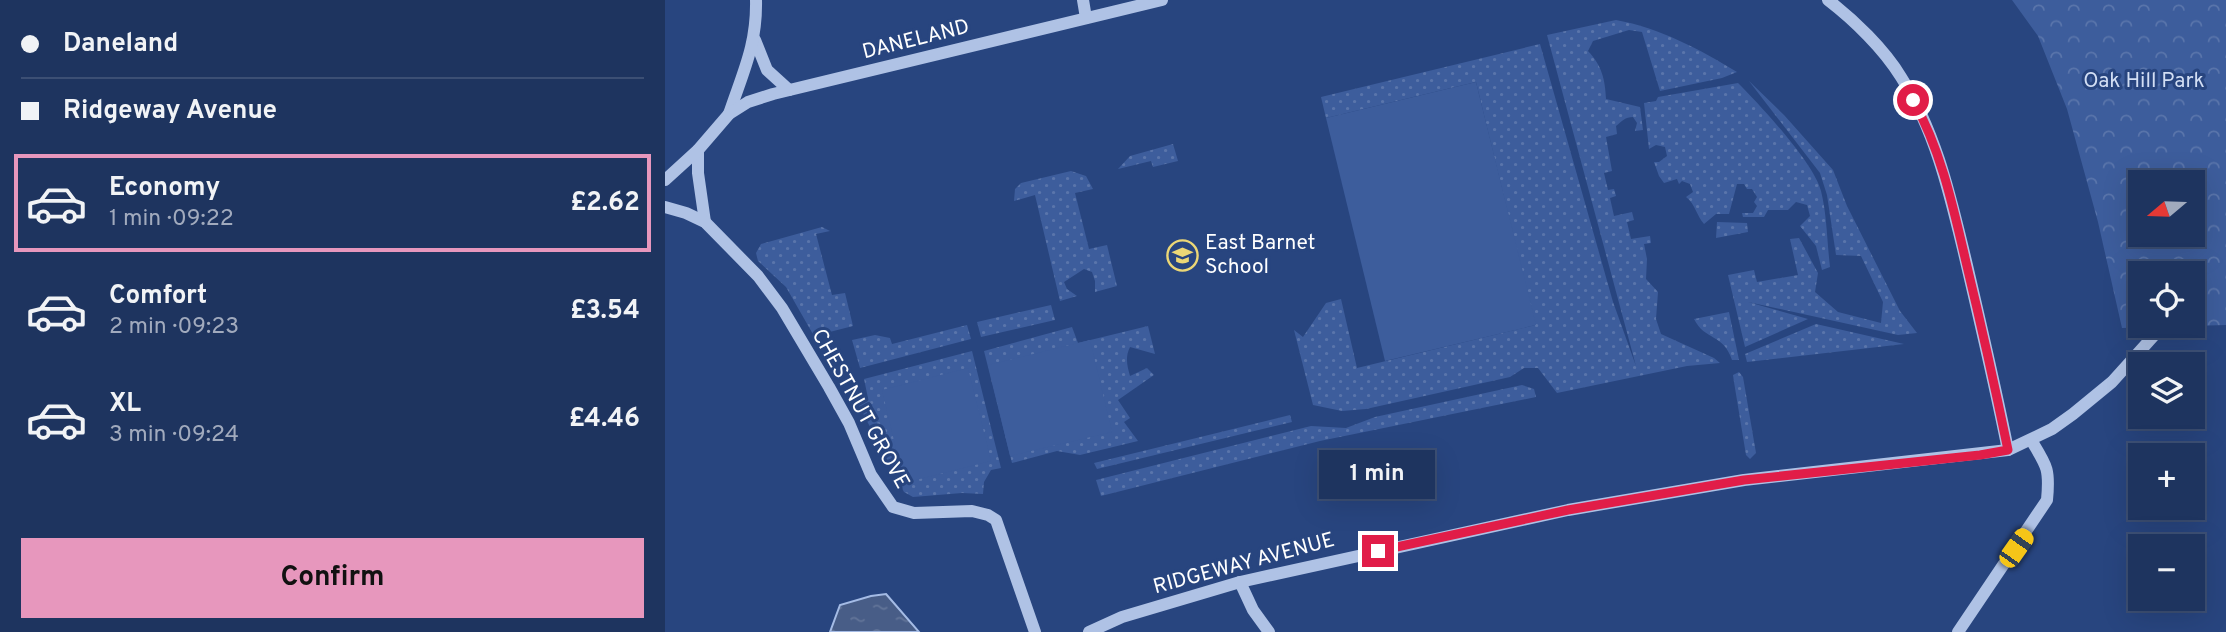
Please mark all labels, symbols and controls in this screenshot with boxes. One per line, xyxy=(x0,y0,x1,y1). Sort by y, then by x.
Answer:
street label: DANELAND xyxy=(860,14,972,66)
text: Daneland xyxy=(63,28,178,61)
park label: Oak Hill Park xyxy=(2083,68,2205,95)
route start xyxy=(1897,84,1929,116)
text: Ridgeway Avenue xyxy=(63,95,277,128)
north arrow xyxy=(2128,170,2205,247)
map controls xyxy=(2128,170,2205,611)
icon: car xyxy=(25,172,88,235)
text: Economy xyxy=(109,172,220,205)
text: £2.62 xyxy=(570,187,640,220)
text: 1 min · 09:22 xyxy=(109,205,234,234)
place label: East Barnet School xyxy=(1205,230,1316,281)
school or university icon: East Barnet School xyxy=(1165,238,1199,272)
button: locate xyxy=(2128,261,2205,338)
icon: car xyxy=(25,280,88,343)
text: Comfort xyxy=(109,280,207,313)
text: £3.54 xyxy=(570,295,640,328)
text: 2 min · 09:23 xyxy=(109,313,239,342)
street label: CHESTNUT GROVE xyxy=(805,324,915,494)
button: layers xyxy=(2128,352,2205,429)
icon: car xyxy=(25,388,88,451)
text: XL xyxy=(109,388,141,421)
text: £4.46 xyxy=(569,403,640,436)
text: 3 min · 09:24 xyxy=(109,421,239,450)
button: + xyxy=(2128,443,2205,520)
callout: 1 min xyxy=(1320,449,1436,498)
text: 1 min xyxy=(1349,460,1405,489)
car xyxy=(1996,525,2037,571)
street label: RIDGEWAY AVENUE xyxy=(1150,527,1338,601)
button: − xyxy=(2128,534,2205,611)
route end xyxy=(1362,535,1394,567)
button: Confirm xyxy=(21,538,644,618)

